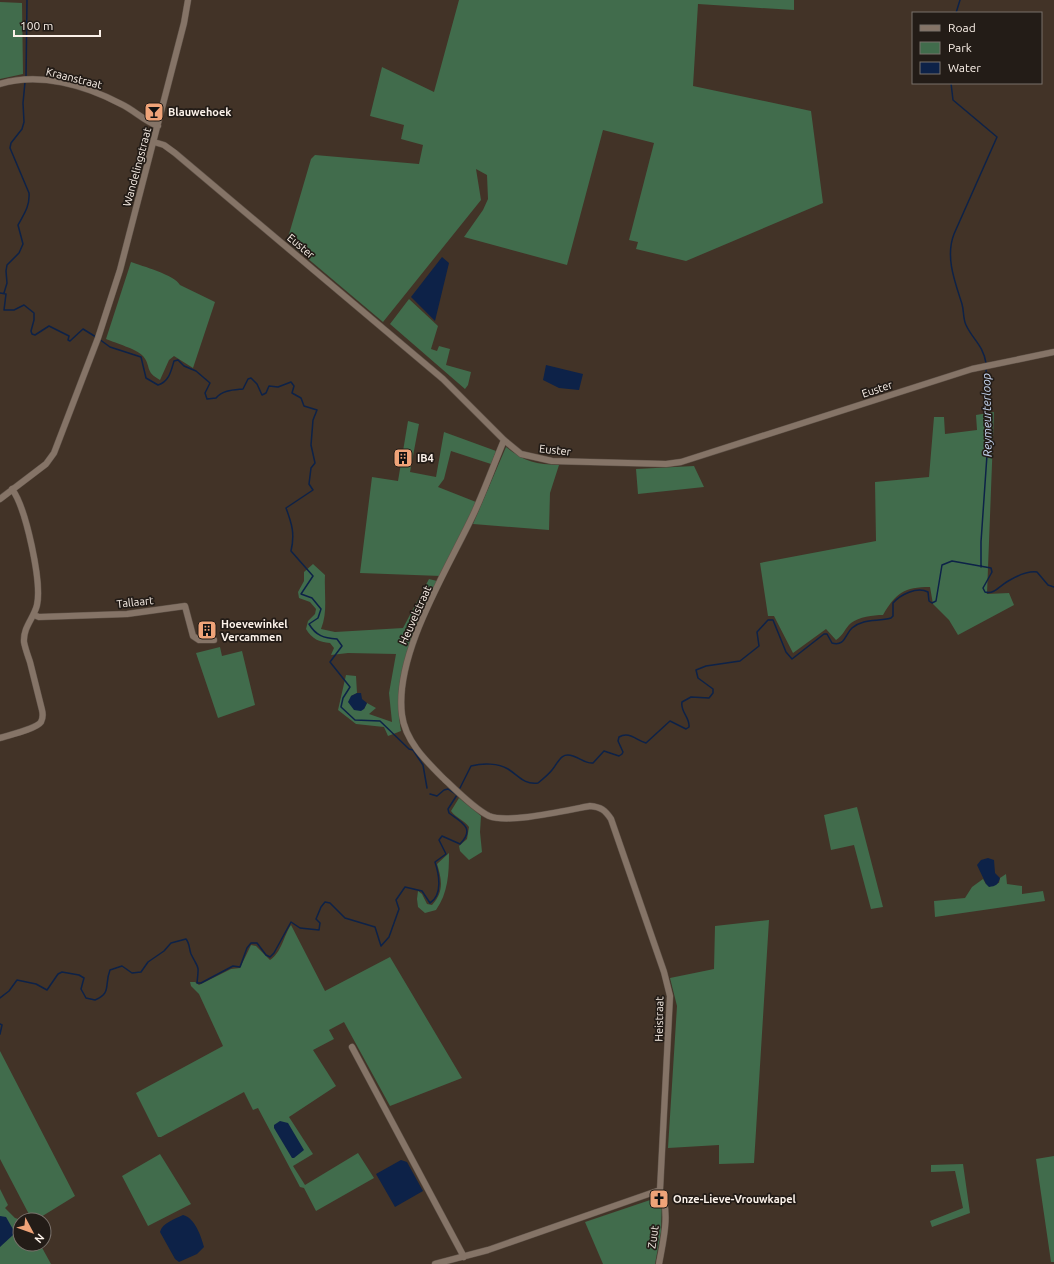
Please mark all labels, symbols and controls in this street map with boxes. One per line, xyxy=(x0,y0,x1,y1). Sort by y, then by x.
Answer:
scale bar xyxy=(14,12,100,38)
legend xyxy=(912,12,1042,84)
text: 100 m xyxy=(20,19,53,32)
text: Road xyxy=(948,21,976,34)
text: Park xyxy=(948,41,972,54)
text: Water xyxy=(948,61,981,74)
street label: Kraanstraat xyxy=(45,65,104,91)
bar icon: Blauwehoek xyxy=(143,101,165,123)
place label: Blauwehoek xyxy=(168,106,232,118)
street label: Wandelingstraat xyxy=(121,125,154,208)
street label: Euster xyxy=(285,231,318,261)
water label: Reymeurterloop xyxy=(979,373,994,457)
street label: Euster xyxy=(860,378,895,400)
street label: Euster xyxy=(539,442,572,458)
building icon: IB4 xyxy=(392,447,414,469)
place label: IB4 xyxy=(417,452,434,464)
street label: Heuvelstraat xyxy=(397,583,434,646)
street label: Tallaart xyxy=(116,594,155,610)
place label: Hoevewinkel Vercammen xyxy=(221,618,288,643)
building icon: Hoevewinkel Vercammen xyxy=(196,619,218,641)
street label: Heistraat xyxy=(653,996,665,1042)
church icon: Onze-Lieve-Vrouwkapel xyxy=(648,1188,670,1210)
place label: Onze-Lieve-Vrouwkapel xyxy=(673,1193,797,1205)
north arrow xyxy=(12,1212,52,1252)
street label: Zuut xyxy=(645,1224,661,1249)
text: N xyxy=(32,1232,47,1246)

